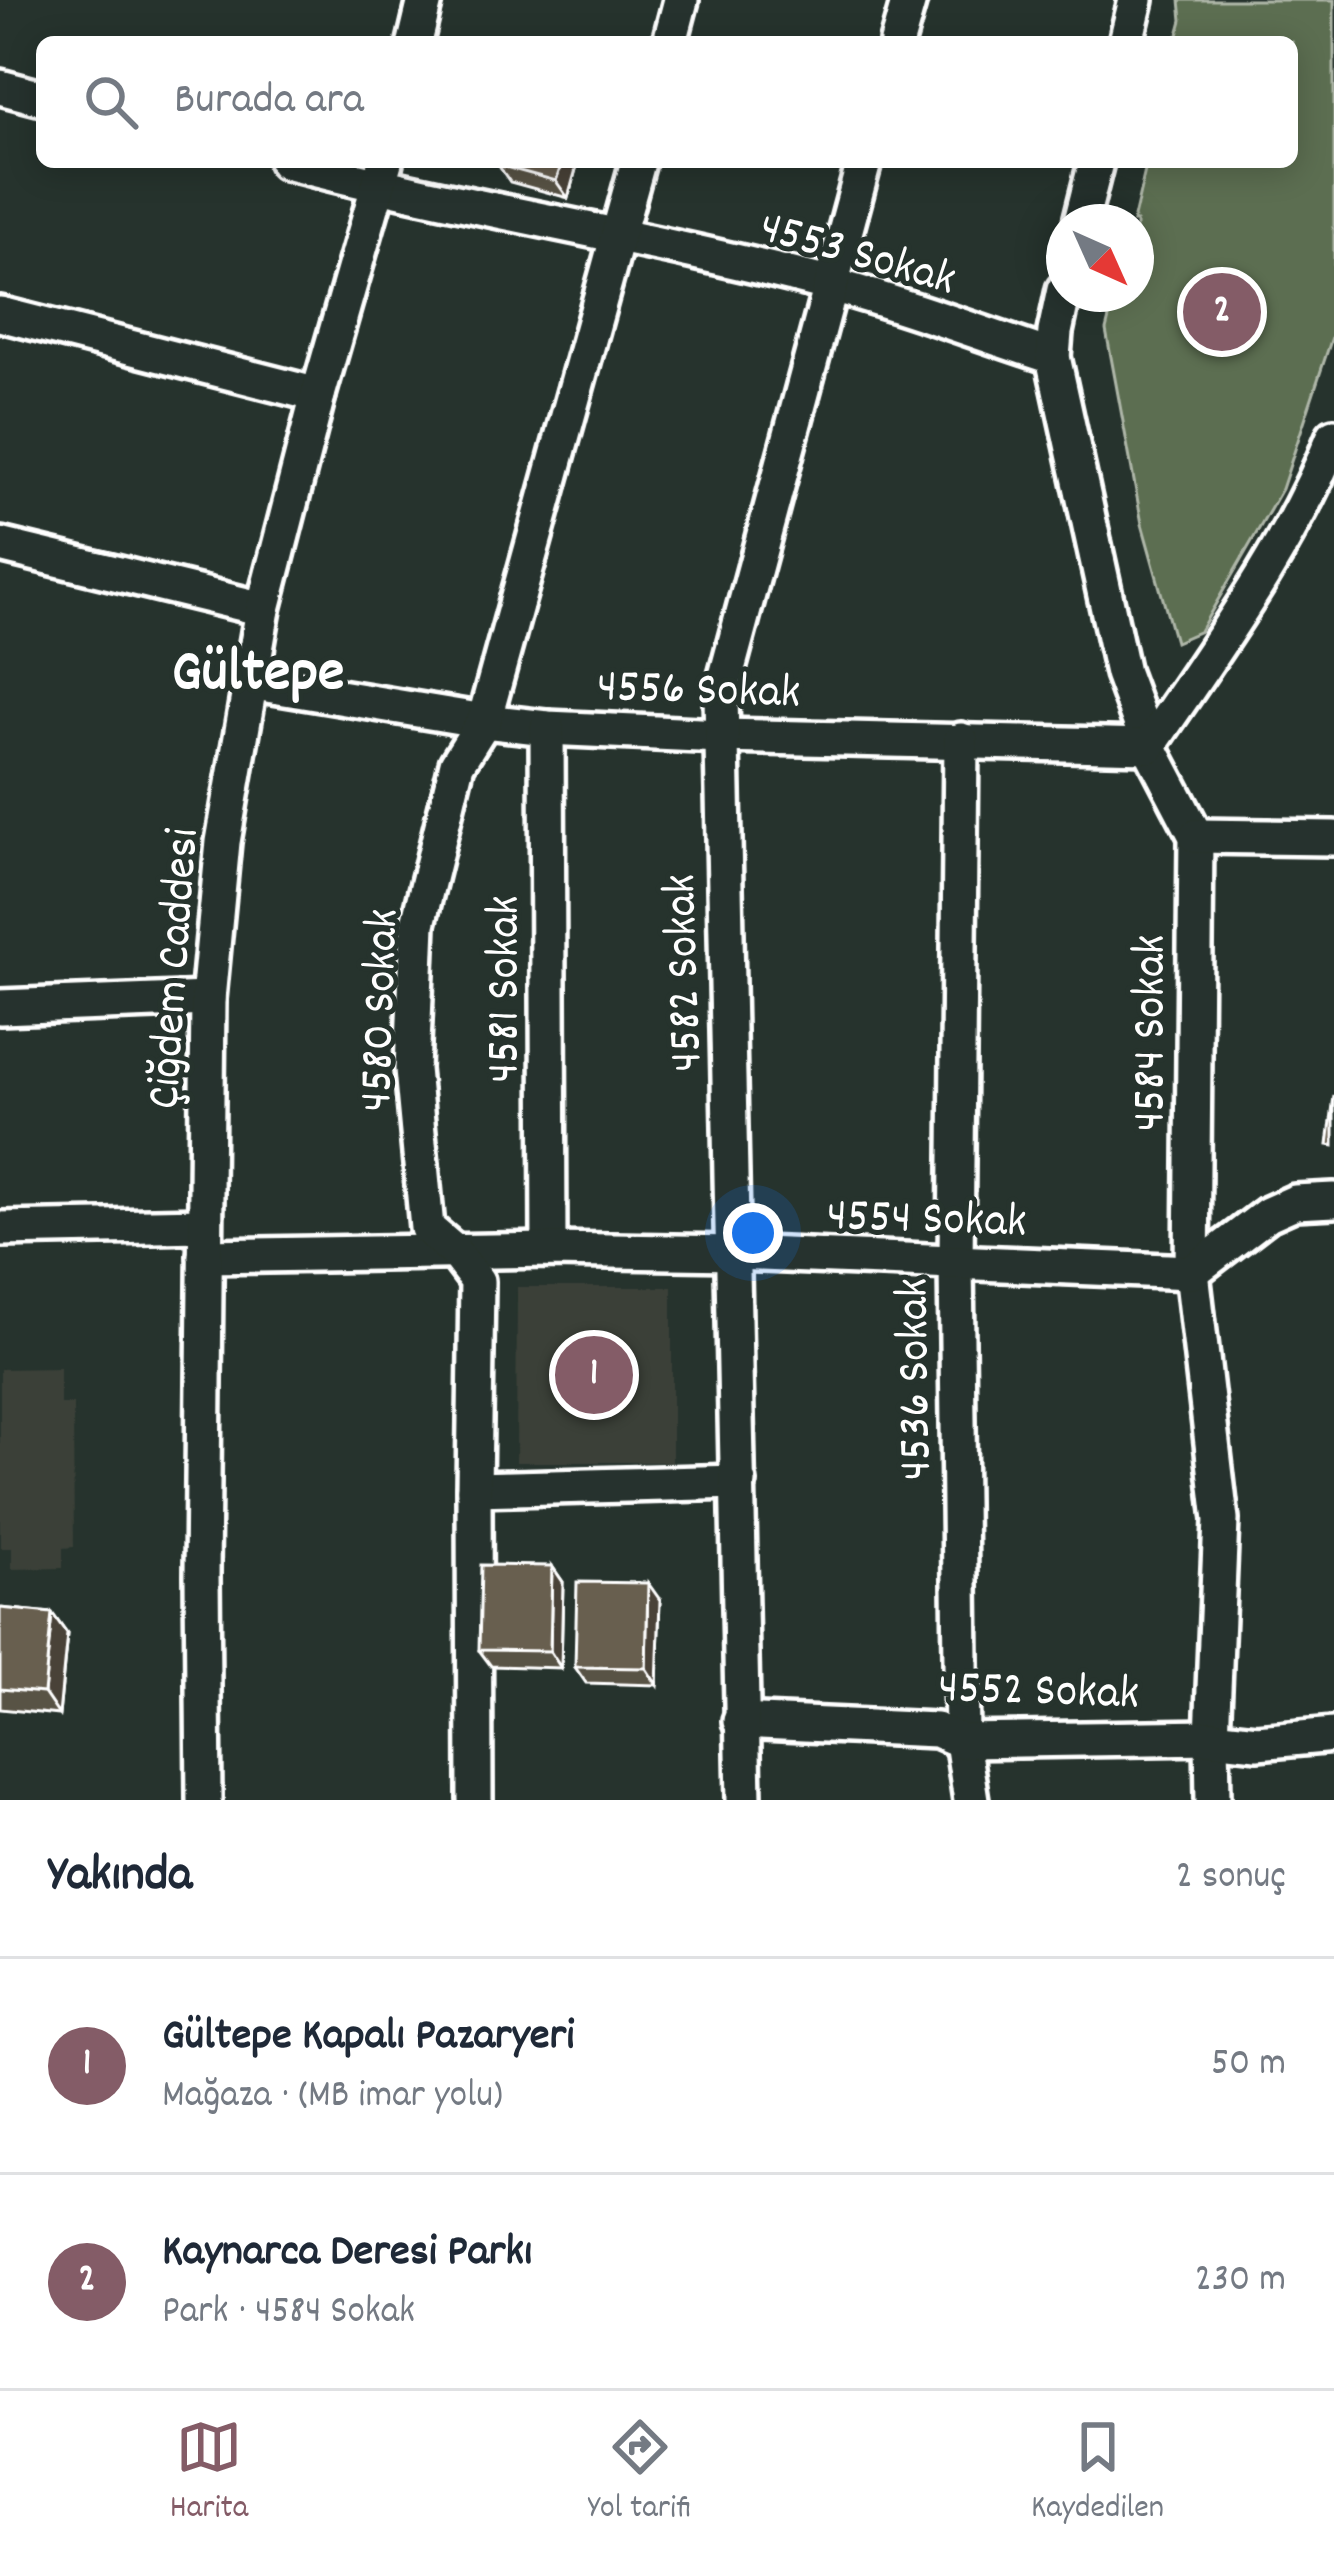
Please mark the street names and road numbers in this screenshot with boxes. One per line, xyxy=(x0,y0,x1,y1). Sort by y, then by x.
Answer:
street label: 4553 Sokak xyxy=(751,195,963,317)
street label: 4556 Sokak xyxy=(596,654,802,731)
street label: Çiğdem Caddesi xyxy=(132,826,221,1111)
street label: 4582 Sokak xyxy=(649,873,724,1073)
street label: 4581 Sokak xyxy=(473,895,542,1083)
street label: 4580 Sokak xyxy=(344,908,421,1113)
street label: 4584 Sokak xyxy=(1119,935,1188,1131)
street label: 4554 Sokak xyxy=(826,1184,1028,1259)
street label: 4536 Sokak xyxy=(881,1277,954,1481)
street label: 4552 Sokak xyxy=(937,1656,1140,1731)

